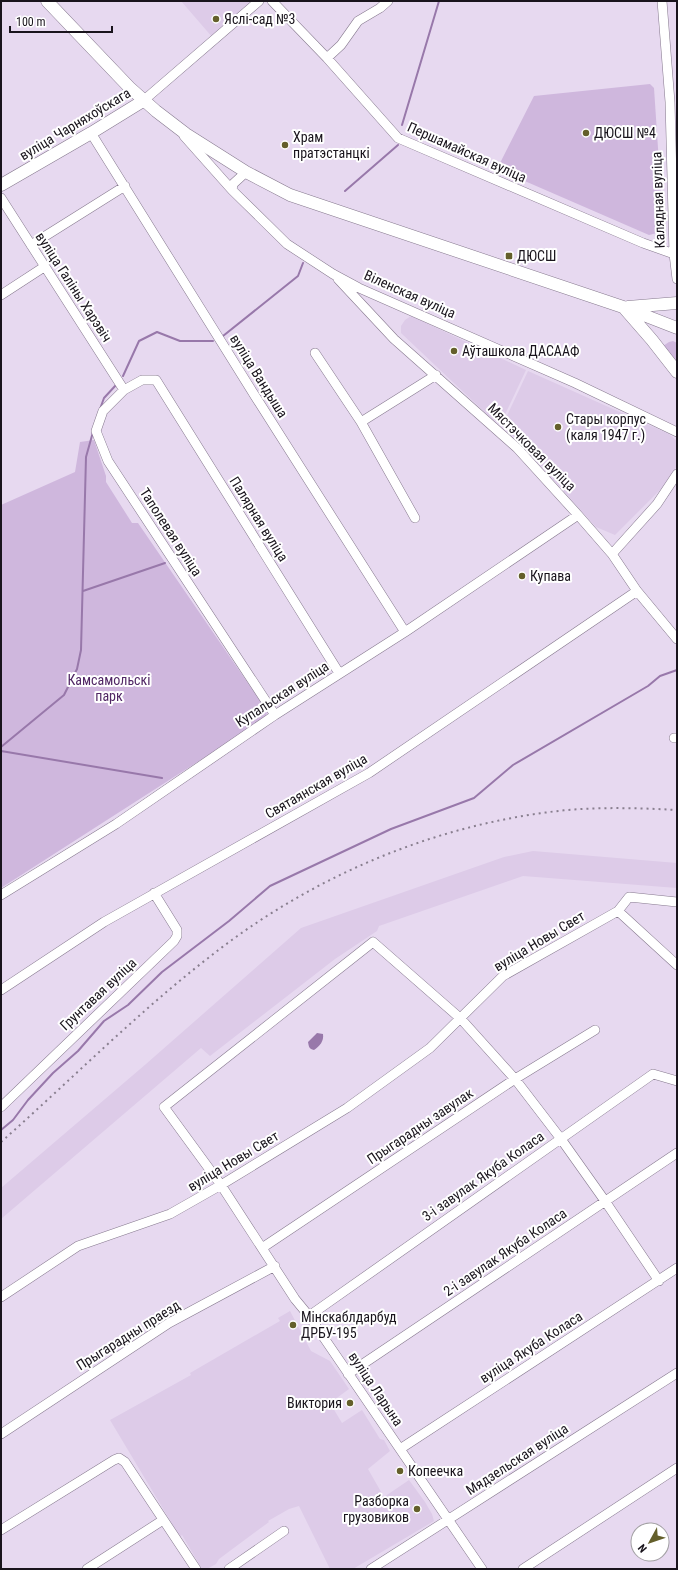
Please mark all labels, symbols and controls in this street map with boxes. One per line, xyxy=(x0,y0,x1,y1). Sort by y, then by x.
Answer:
scale bar xyxy=(10,8,112,34)
place label: Яслі-сад №3 xyxy=(224,11,295,27)
marker: Яслі-сад №3 xyxy=(211,14,221,24)
text: 100 m xyxy=(16,15,46,29)
street label: вуліца Чарняхоўскага xyxy=(17,85,133,163)
street label: Першамайская вуліца xyxy=(405,119,529,185)
place label: ДЮСШ №4 xyxy=(594,125,656,141)
marker: ДЮСШ №4 xyxy=(581,128,591,138)
place label: Храм пратэстанцкі xyxy=(293,129,370,161)
marker: Храм пратэстанцкі xyxy=(280,140,290,150)
street label: Калядная вуліца xyxy=(648,151,668,249)
street label: вуліца Галіны Харэвіч xyxy=(33,229,115,345)
place label: ДЮСШ xyxy=(517,248,556,264)
marker: ДЮСШ xyxy=(504,251,514,261)
street label: Віленская вуліца xyxy=(362,267,458,321)
street label: вуліца Вандыша xyxy=(227,331,291,421)
place label: Аўташкола ДАСААФ xyxy=(462,343,579,359)
marker: Аўташкола ДАСААФ xyxy=(449,346,459,356)
street label: Мястэчковая вуліца xyxy=(485,400,579,494)
place label: Стары корпус (каля 1947 г.) xyxy=(566,411,646,444)
marker: Стары корпус (каля 1947 г.) xyxy=(553,422,563,432)
street label: Палярная вуліца xyxy=(227,474,291,564)
street label: Таполевая вуліца xyxy=(137,485,205,579)
place label: Купава xyxy=(530,568,571,584)
marker: Купава xyxy=(517,571,527,581)
street label: Купальская вуліца xyxy=(232,658,332,730)
park label: Камсамольскі парк xyxy=(68,672,150,704)
street label: Святаянская вуліца xyxy=(262,750,370,822)
street label: вуліца Новы Свет xyxy=(491,908,587,974)
street label: Грунтавая вуліца xyxy=(57,955,139,1033)
street label: Прыгарадны завулак xyxy=(364,1085,476,1167)
street label: вуліца Новы Свет xyxy=(185,1128,281,1194)
street label: 3-і завулак Якуба Коласа xyxy=(419,1128,547,1224)
street label: 2-і завулак Якуба Коласа xyxy=(440,1205,570,1299)
street label: Прыгарадны праезд xyxy=(73,1296,183,1373)
street label: вуліца Якуба Коласа xyxy=(477,1308,585,1386)
place label: Мінскаблдарбуд ДРБУ-195 xyxy=(301,1309,397,1341)
marker: Мінскаблдарбуд ДРБУ-195 xyxy=(288,1320,298,1330)
street label: вуліца Ларына xyxy=(345,1349,407,1429)
place label: Виктория xyxy=(287,1395,342,1411)
marker: Виктория xyxy=(345,1398,355,1408)
street label: Мядзельская вуліца xyxy=(463,1420,571,1498)
place label: Копеечка xyxy=(408,1463,463,1479)
marker: Копеечка xyxy=(395,1466,405,1476)
place label: Разборка грузовиков xyxy=(343,1493,409,1525)
marker: Разборка грузовиков xyxy=(412,1504,422,1514)
north arrow xyxy=(630,1522,670,1562)
text: N xyxy=(635,1541,650,1555)

